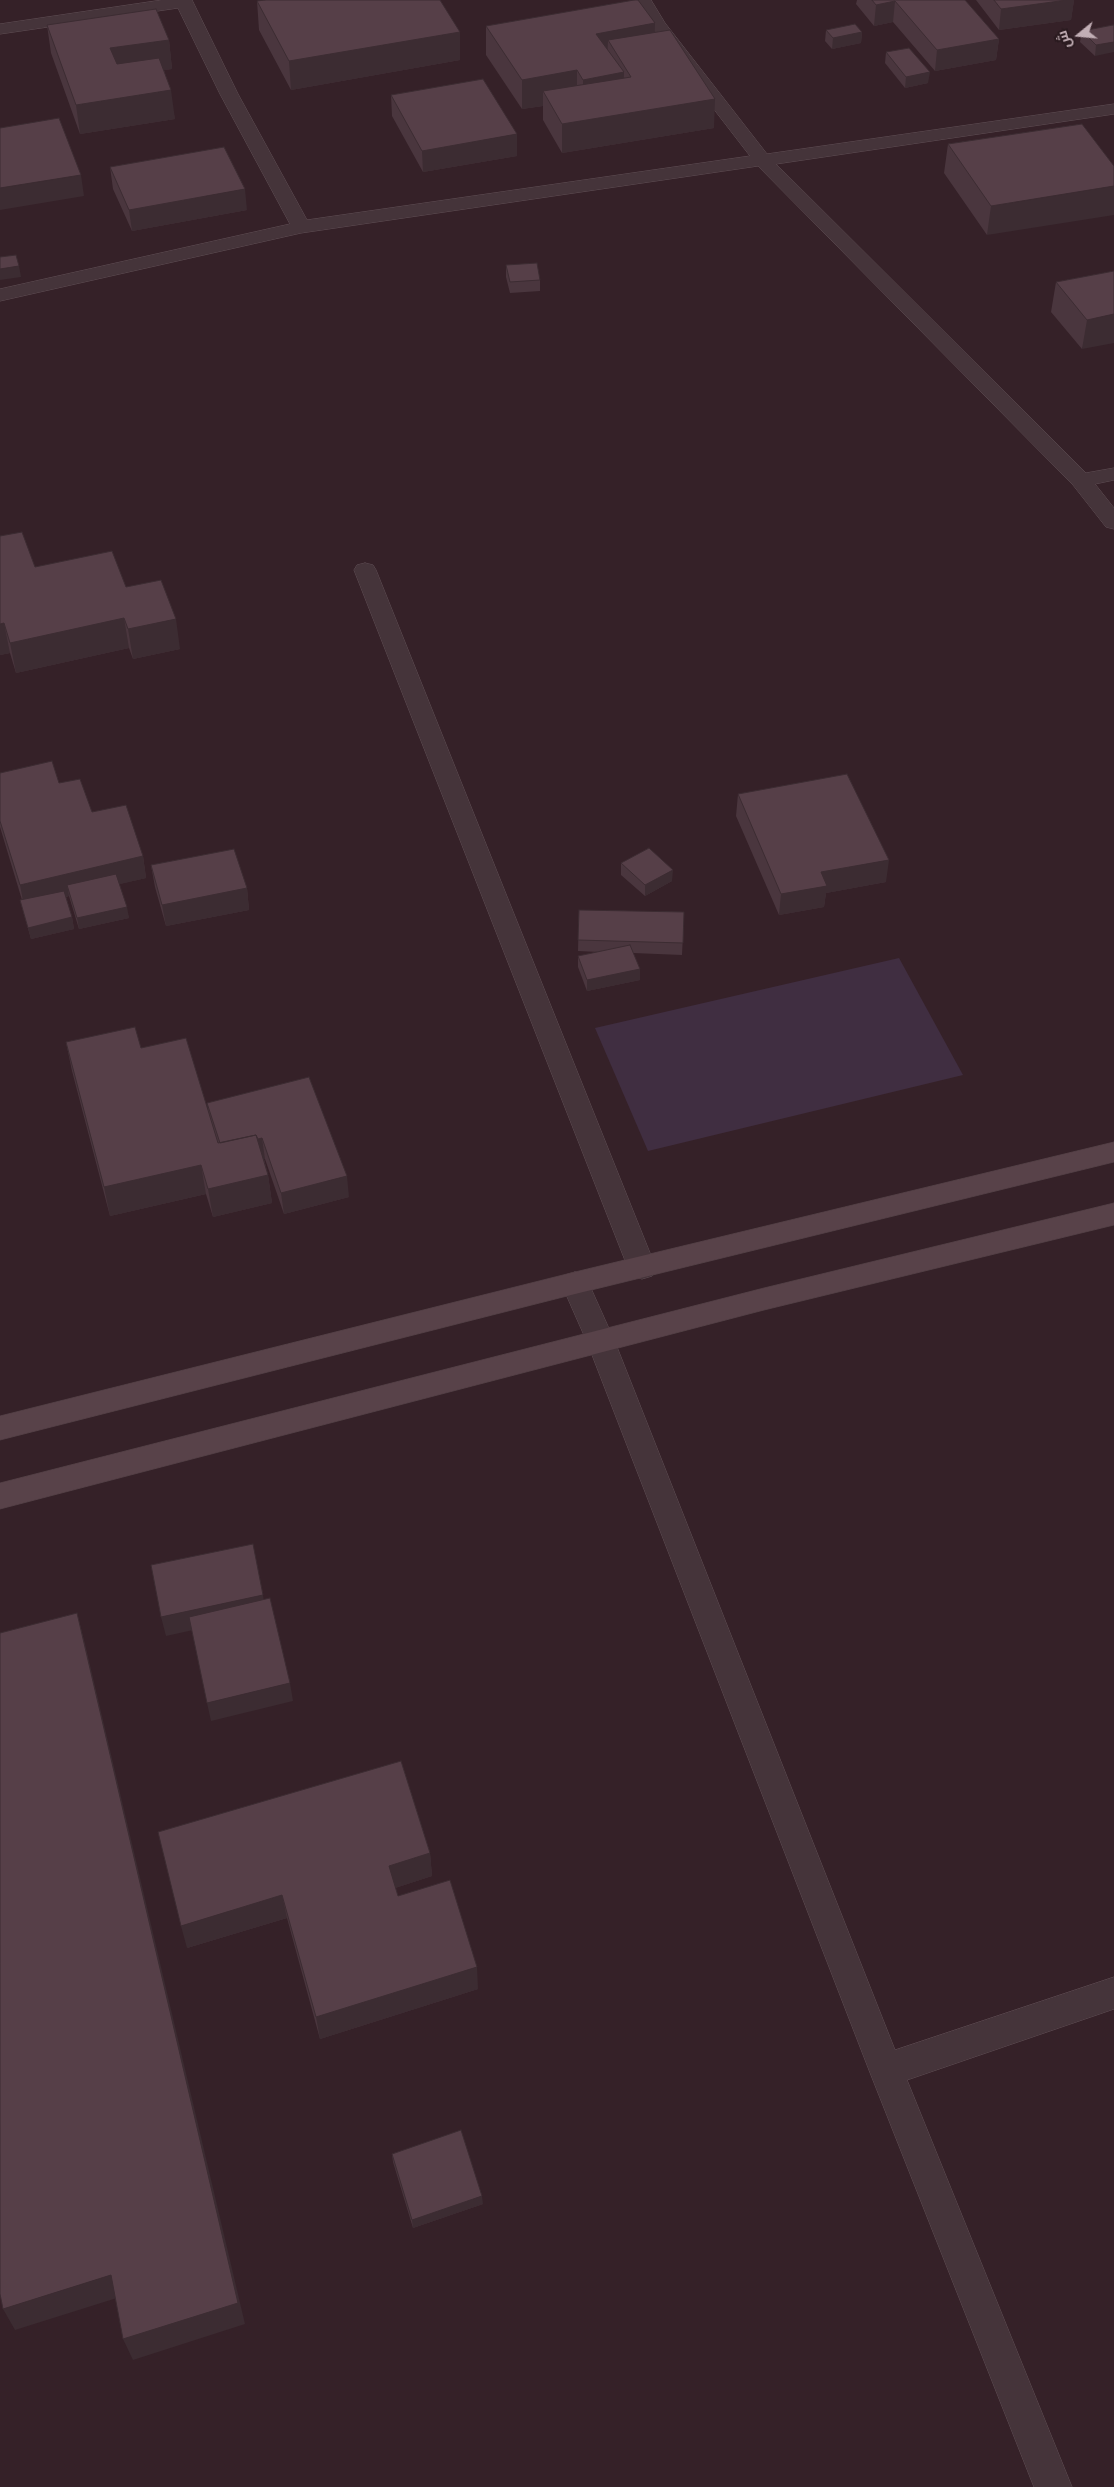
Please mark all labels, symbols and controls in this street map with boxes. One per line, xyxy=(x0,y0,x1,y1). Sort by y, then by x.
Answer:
north arrow xyxy=(1054,10,1104,60)
text: ش xyxy=(1053,28,1075,51)

